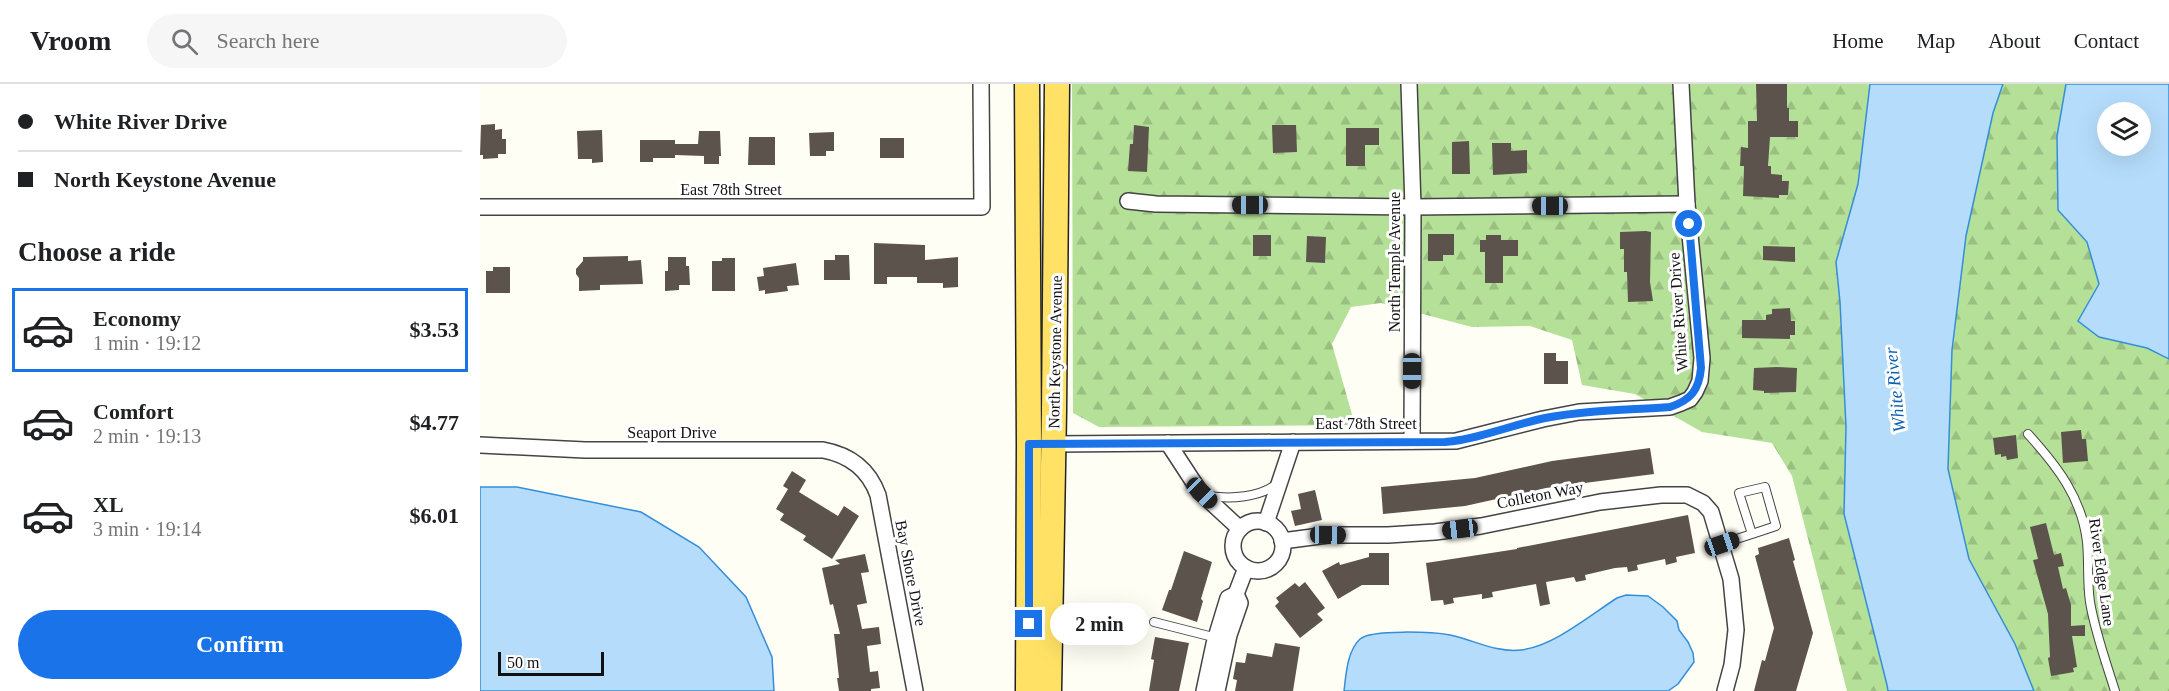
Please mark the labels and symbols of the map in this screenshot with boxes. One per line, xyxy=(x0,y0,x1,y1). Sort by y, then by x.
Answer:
street label: East 78th Street xyxy=(680,181,782,198)
street label: North Temple Avenue xyxy=(1386,192,1404,332)
car xyxy=(1232,196,1268,214)
car xyxy=(1532,197,1568,215)
route start xyxy=(1675,210,1702,237)
street label: White River Drive xyxy=(1665,252,1691,372)
street label: North Keystone Avenue xyxy=(1045,275,1066,429)
water label: White River xyxy=(1880,345,1909,434)
car xyxy=(1403,353,1421,389)
street label: East 78th Street xyxy=(1315,415,1417,432)
street label: Seaport Drive xyxy=(627,424,717,442)
car xyxy=(1183,474,1221,512)
street label: Colleton Way xyxy=(1495,478,1585,513)
street label: River Edge Lane xyxy=(2085,517,2118,627)
car xyxy=(1441,518,1479,540)
street label: Bay Shore Drive xyxy=(891,519,930,628)
car xyxy=(1310,526,1346,544)
car xyxy=(1702,530,1742,558)
callout: 2 min xyxy=(1050,603,1149,645)
route end xyxy=(1015,610,1042,637)
scale bar xyxy=(498,649,604,676)

